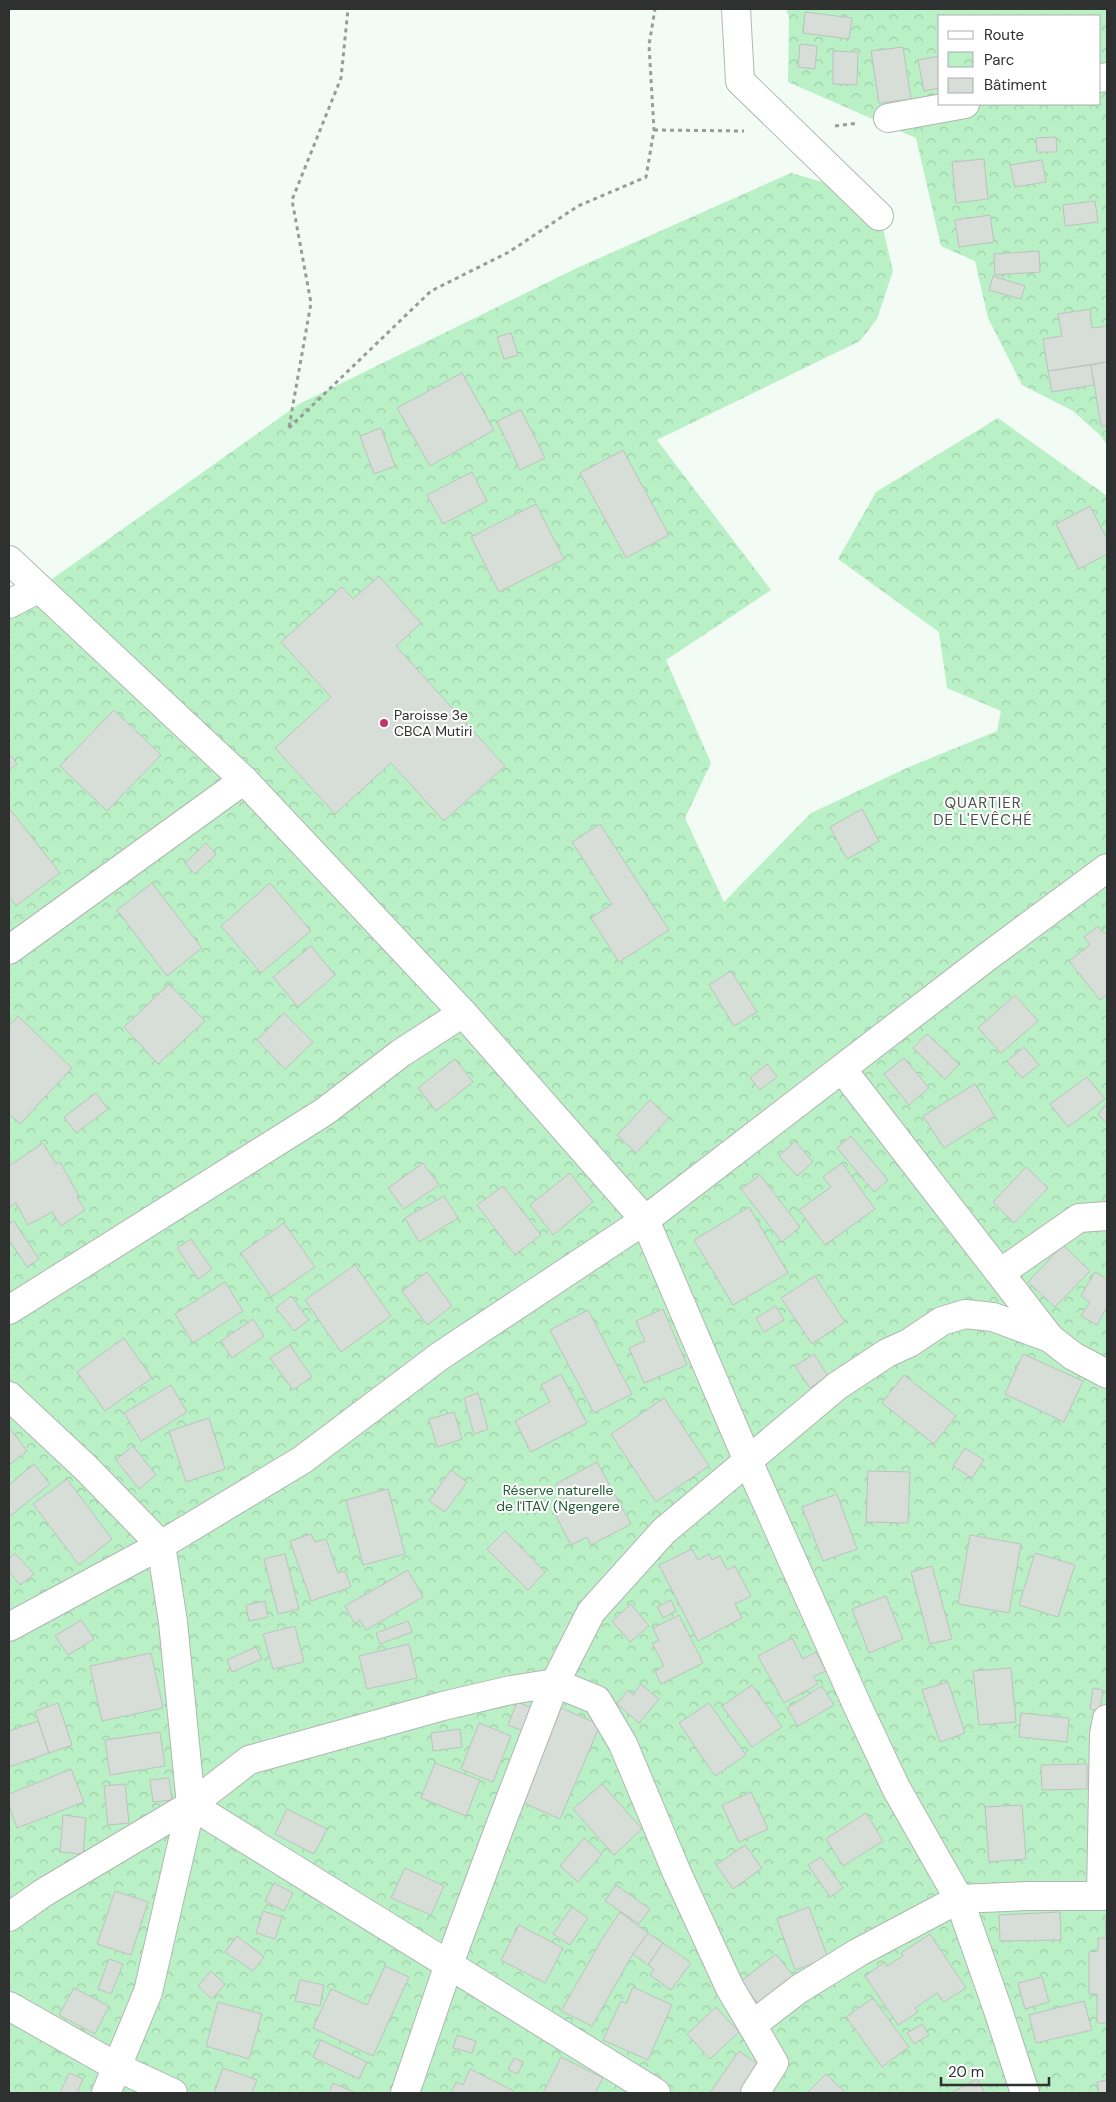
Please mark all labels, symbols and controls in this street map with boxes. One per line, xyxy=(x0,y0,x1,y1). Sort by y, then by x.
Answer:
legend xyxy=(938,15,1101,105)
text: Route xyxy=(984,25,1024,45)
text: Parc xyxy=(984,50,1014,70)
text: Bâtiment xyxy=(984,75,1047,95)
place label: Paroisse 3e CBCA Mutiri xyxy=(394,706,472,740)
marker: Paroisse 3e CBCA Mutiri xyxy=(378,717,390,729)
district label: QUARTIER DE L'EVÊCHÉ xyxy=(933,793,1033,830)
park label: Réserve naturelle de l'ITAV (Ngengere xyxy=(496,1481,620,1515)
scale bar xyxy=(941,2054,1048,2086)
text: 20 m xyxy=(948,2062,984,2082)

